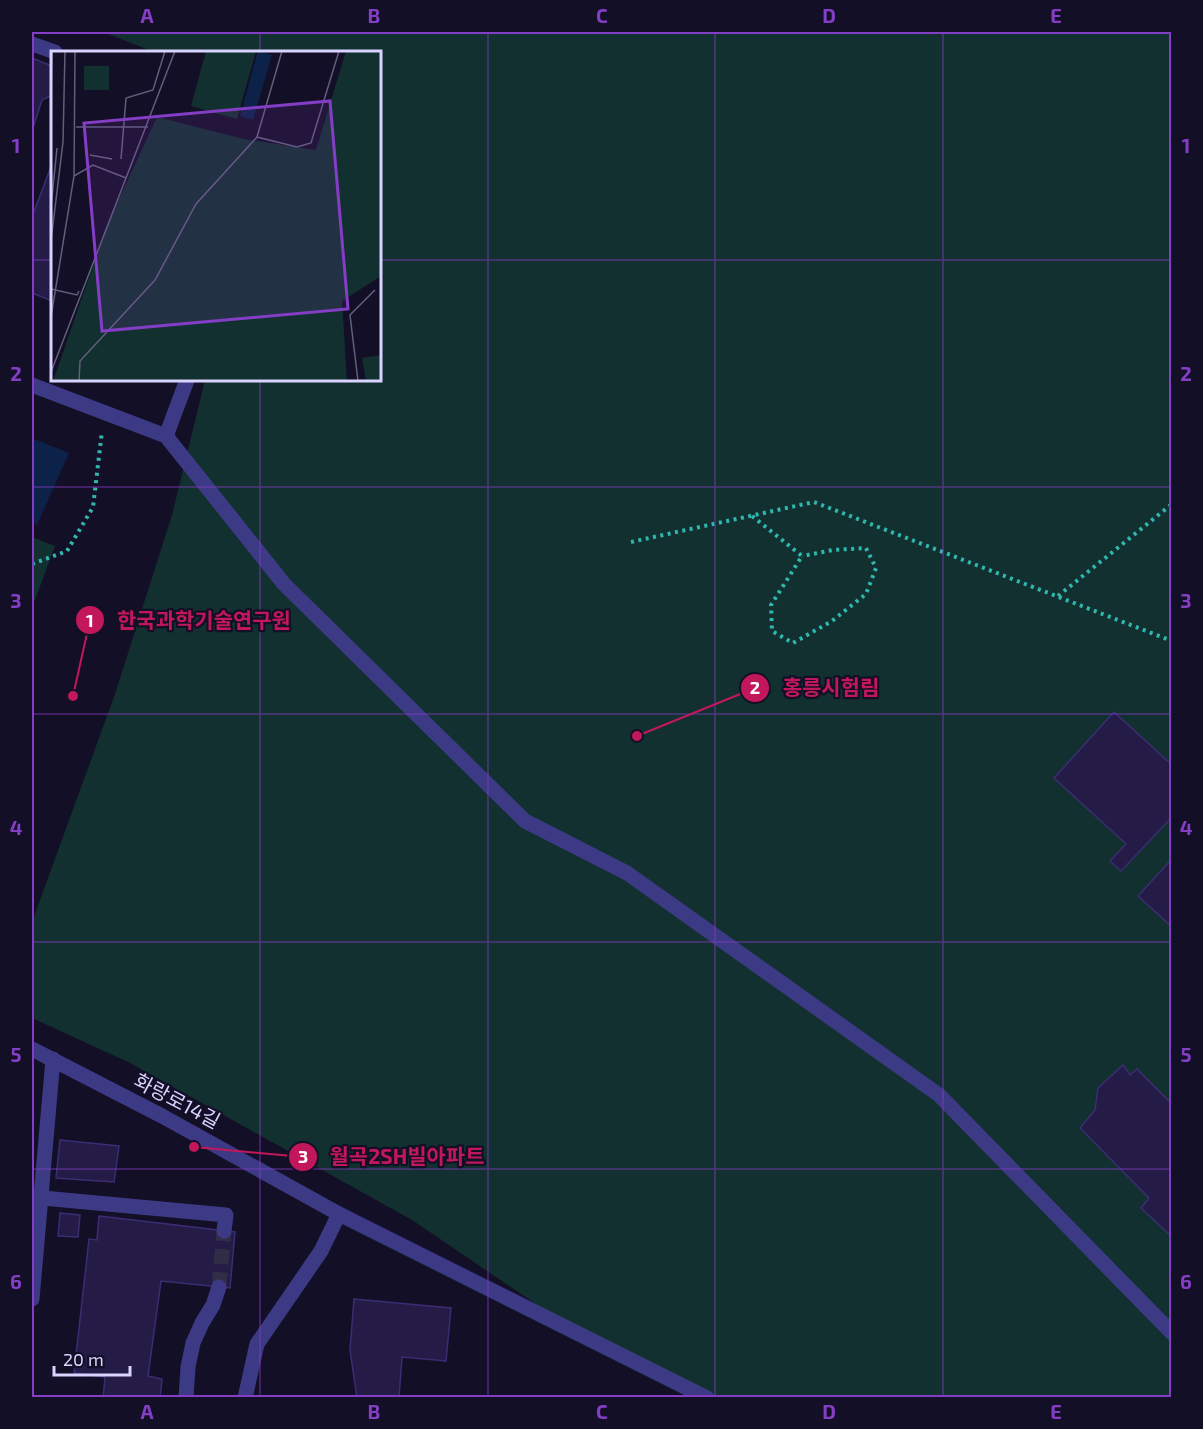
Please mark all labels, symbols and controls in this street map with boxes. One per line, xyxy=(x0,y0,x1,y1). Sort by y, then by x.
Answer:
text: A xyxy=(140,3,154,27)
text: B xyxy=(368,3,380,27)
text: C xyxy=(596,3,608,27)
text: D xyxy=(822,3,836,27)
text: E xyxy=(1050,3,1062,27)
inset map xyxy=(51,51,381,381)
text: 1 xyxy=(12,133,20,157)
text: 1 xyxy=(1182,133,1190,157)
text: 2 xyxy=(10,361,22,385)
text: 2 xyxy=(1180,361,1192,385)
text: 3 xyxy=(10,588,22,612)
text: 3 xyxy=(1180,588,1192,612)
callout: 한국과학기술연구원 xyxy=(75,601,303,640)
text: 한국과학기술연구원 xyxy=(117,607,291,632)
text: 1 xyxy=(86,609,94,631)
callout: 홍릉시험림 xyxy=(740,668,891,707)
text: 홍릉시험림 xyxy=(783,674,879,699)
text: 2 xyxy=(750,676,760,698)
text: 4 xyxy=(10,815,23,839)
text: 4 xyxy=(1180,815,1193,839)
text: 5 xyxy=(10,1042,22,1066)
text: 5 xyxy=(1180,1042,1192,1066)
street label: 화랑로14길 xyxy=(130,1067,225,1133)
callout: 월곡2SH빌아파트 xyxy=(288,1137,497,1176)
text: 월곡2SH빌아파트 xyxy=(330,1143,484,1168)
text: 3 xyxy=(298,1145,308,1167)
text: 6 xyxy=(10,1269,22,1293)
text: 6 xyxy=(1180,1269,1192,1293)
scale bar xyxy=(54,1339,130,1377)
text: 20 m xyxy=(63,1348,104,1370)
text: A xyxy=(140,1399,154,1423)
text: B xyxy=(368,1399,380,1423)
text: C xyxy=(596,1399,608,1423)
text: D xyxy=(822,1399,836,1423)
text: E xyxy=(1050,1399,1062,1423)

